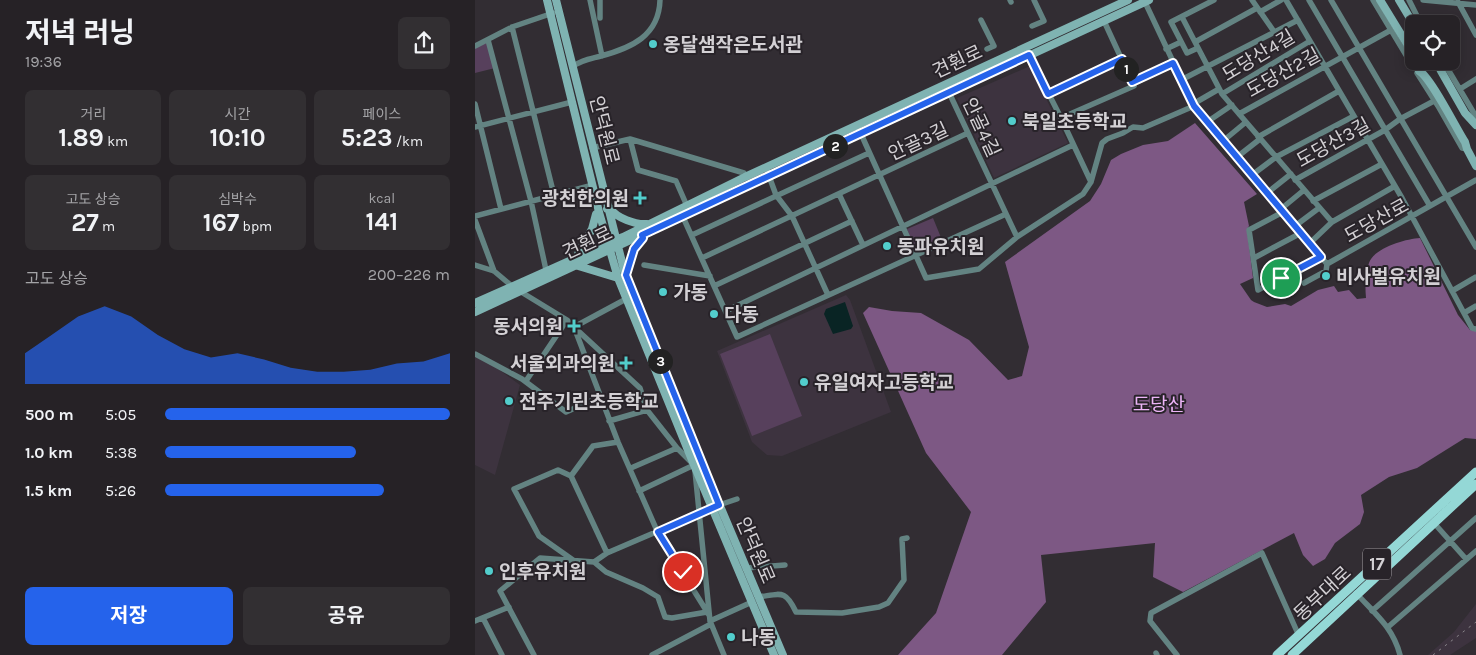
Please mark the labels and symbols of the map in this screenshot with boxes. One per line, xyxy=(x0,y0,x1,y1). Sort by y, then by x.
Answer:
street label: 도당산4길 xyxy=(1218,26,1299,86)
place label: 옹달샘작은도서관 xyxy=(663,34,803,56)
marker: 옹달샘작은도서관 xyxy=(647,38,659,50)
street label: 견훤로 xyxy=(929,41,986,83)
street label: 도당산2길 xyxy=(1243,44,1324,102)
pin: 1 xyxy=(1113,56,1139,82)
street label: 안덕원로 xyxy=(585,94,623,167)
street label: 안골4길 xyxy=(958,94,1004,161)
place label: 북일초등학교 xyxy=(1022,111,1127,133)
street label: 도당산3길 xyxy=(1293,114,1374,172)
marker: 북일초등학교 xyxy=(1006,115,1018,127)
street label: 안골3길 xyxy=(885,118,952,165)
pin: 2 xyxy=(823,134,847,158)
place label: 광천한의원 xyxy=(542,188,629,210)
marker: 광천한의원 xyxy=(633,191,647,205)
street label: 도당산로 xyxy=(1341,194,1412,247)
street label: 견훤로 xyxy=(559,222,616,264)
place label: 동파유치원 xyxy=(897,236,984,258)
marker: 동파유치원 xyxy=(881,240,893,252)
pin xyxy=(1260,257,1302,299)
place label: 비사벌유치원 xyxy=(1336,266,1441,288)
marker: 비사벌유치원 xyxy=(1320,270,1332,282)
place label: 가동 xyxy=(673,282,708,304)
marker: 가동 xyxy=(657,286,669,298)
place label: 다동 xyxy=(724,304,759,326)
marker: 다동 xyxy=(708,308,720,320)
place label: 동서의원 xyxy=(493,316,563,338)
marker: 동서의원 xyxy=(567,319,581,333)
pin: 3 xyxy=(647,348,673,374)
place label: 서울외과의원 xyxy=(510,353,615,375)
marker: 서울외과의원 xyxy=(619,356,633,370)
place label: 유일여자고등학교 xyxy=(814,372,954,394)
marker: 유일여자고등학교 xyxy=(798,376,810,388)
place label: 전주기린초등학교 xyxy=(519,391,659,413)
park label: 도당산 xyxy=(1133,394,1185,416)
marker: 전주기린초등학교 xyxy=(503,395,515,407)
street label: 안덕원로 xyxy=(731,514,779,587)
road number: 17 xyxy=(1363,548,1391,580)
pin xyxy=(662,551,704,593)
place label: 인후유치원 xyxy=(499,561,586,583)
street label: 동부대로 xyxy=(1290,562,1356,626)
marker: 인후유치원 xyxy=(483,565,495,577)
place label: 나동 xyxy=(741,627,776,649)
marker: 나동 xyxy=(725,631,737,643)

